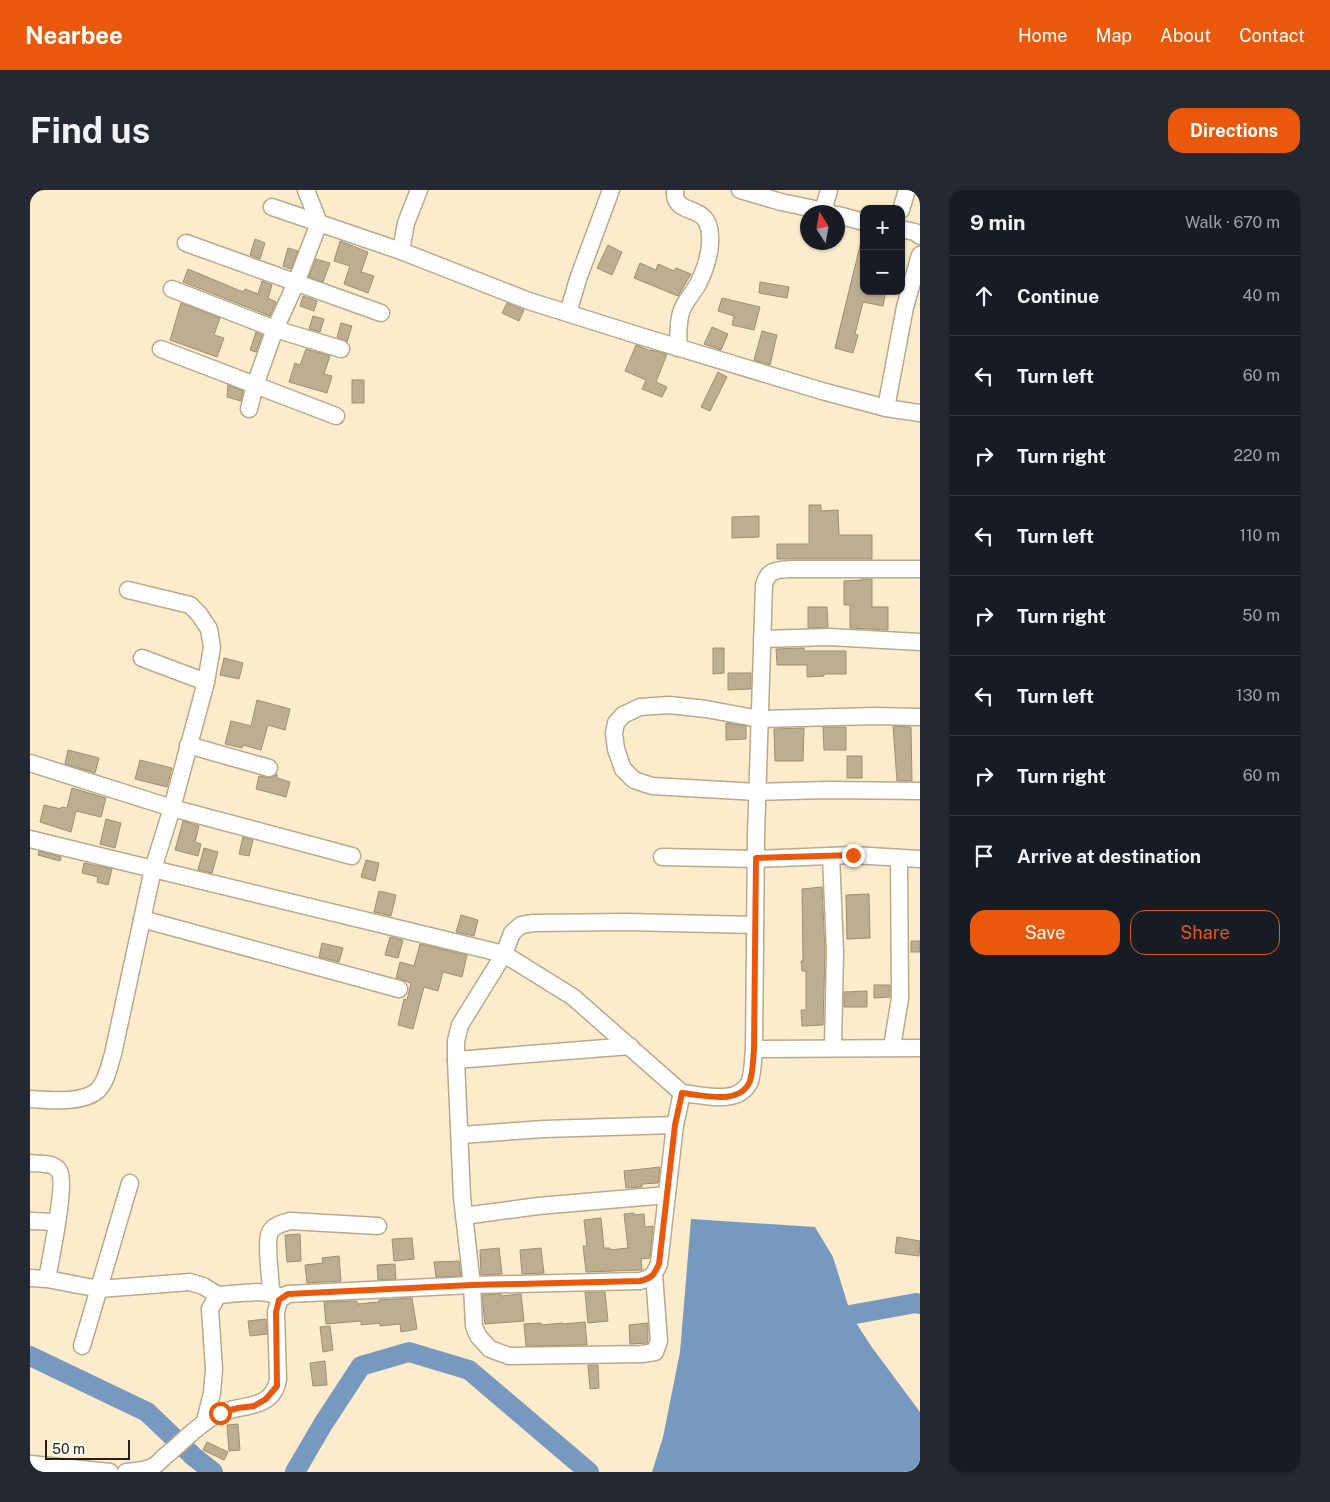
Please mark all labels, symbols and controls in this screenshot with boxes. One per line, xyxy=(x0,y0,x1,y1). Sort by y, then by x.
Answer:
text: Nearbee xyxy=(25,21,123,49)
text: Home xyxy=(1018,25,1068,46)
text: Map xyxy=(1096,25,1132,46)
text: About xyxy=(1160,25,1211,46)
text: Contact xyxy=(1239,25,1305,46)
button: Directions xyxy=(1168,108,1300,153)
text: Find us xyxy=(30,110,150,151)
north arrow xyxy=(800,205,845,250)
map controls xyxy=(860,205,905,295)
button: + xyxy=(860,205,905,250)
text: 9 min xyxy=(970,210,1026,235)
text: Walk · 670 m xyxy=(1185,213,1280,232)
button: − xyxy=(860,250,905,295)
icon: ahead xyxy=(970,282,998,310)
text: Continue xyxy=(1017,285,1099,307)
text: 40 m xyxy=(1242,286,1280,305)
icon: left xyxy=(970,362,998,390)
text: Turn left xyxy=(1017,365,1094,387)
text: 60 m xyxy=(1243,366,1280,385)
icon: right xyxy=(970,442,998,470)
text: Turn right xyxy=(1017,445,1106,467)
text: 220 m xyxy=(1233,446,1280,465)
icon: left xyxy=(970,522,998,550)
text: Turn left xyxy=(1017,525,1094,547)
text: 110 m xyxy=(1239,526,1280,545)
icon: right xyxy=(970,602,998,630)
text: Turn right xyxy=(1017,605,1106,627)
text: 50 m xyxy=(1242,606,1280,625)
icon: left xyxy=(970,682,998,710)
text: Turn left xyxy=(1017,685,1094,707)
text: 130 m xyxy=(1236,686,1280,705)
icon: right xyxy=(970,762,998,790)
text: Turn right xyxy=(1017,765,1106,787)
text: 60 m xyxy=(1243,766,1280,785)
icon: arrive xyxy=(970,842,998,870)
route end xyxy=(842,844,865,867)
text: Arrive at destination xyxy=(1017,845,1201,867)
button: Save xyxy=(970,910,1120,955)
button: Share xyxy=(1130,910,1280,955)
route start xyxy=(209,1402,232,1425)
scale bar xyxy=(45,1437,130,1460)
text: 50 m xyxy=(52,1441,85,1457)

